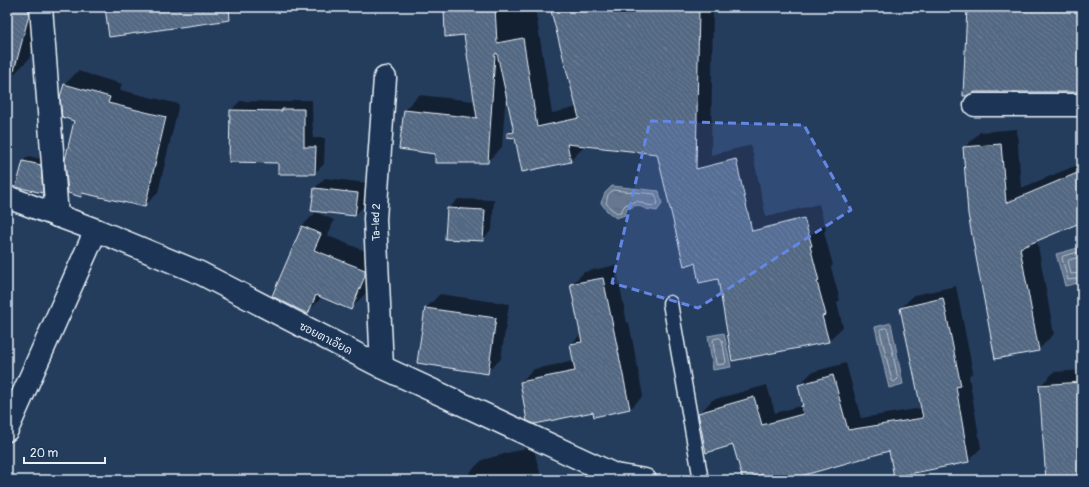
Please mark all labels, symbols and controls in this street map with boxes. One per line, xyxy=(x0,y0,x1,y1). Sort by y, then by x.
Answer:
street label: Ta-Ied 2 xyxy=(369,203,383,241)
street label: ซอยตาเอียด xyxy=(297,319,355,357)
scale bar xyxy=(24,439,105,465)
text: 20 m xyxy=(30,446,59,461)

